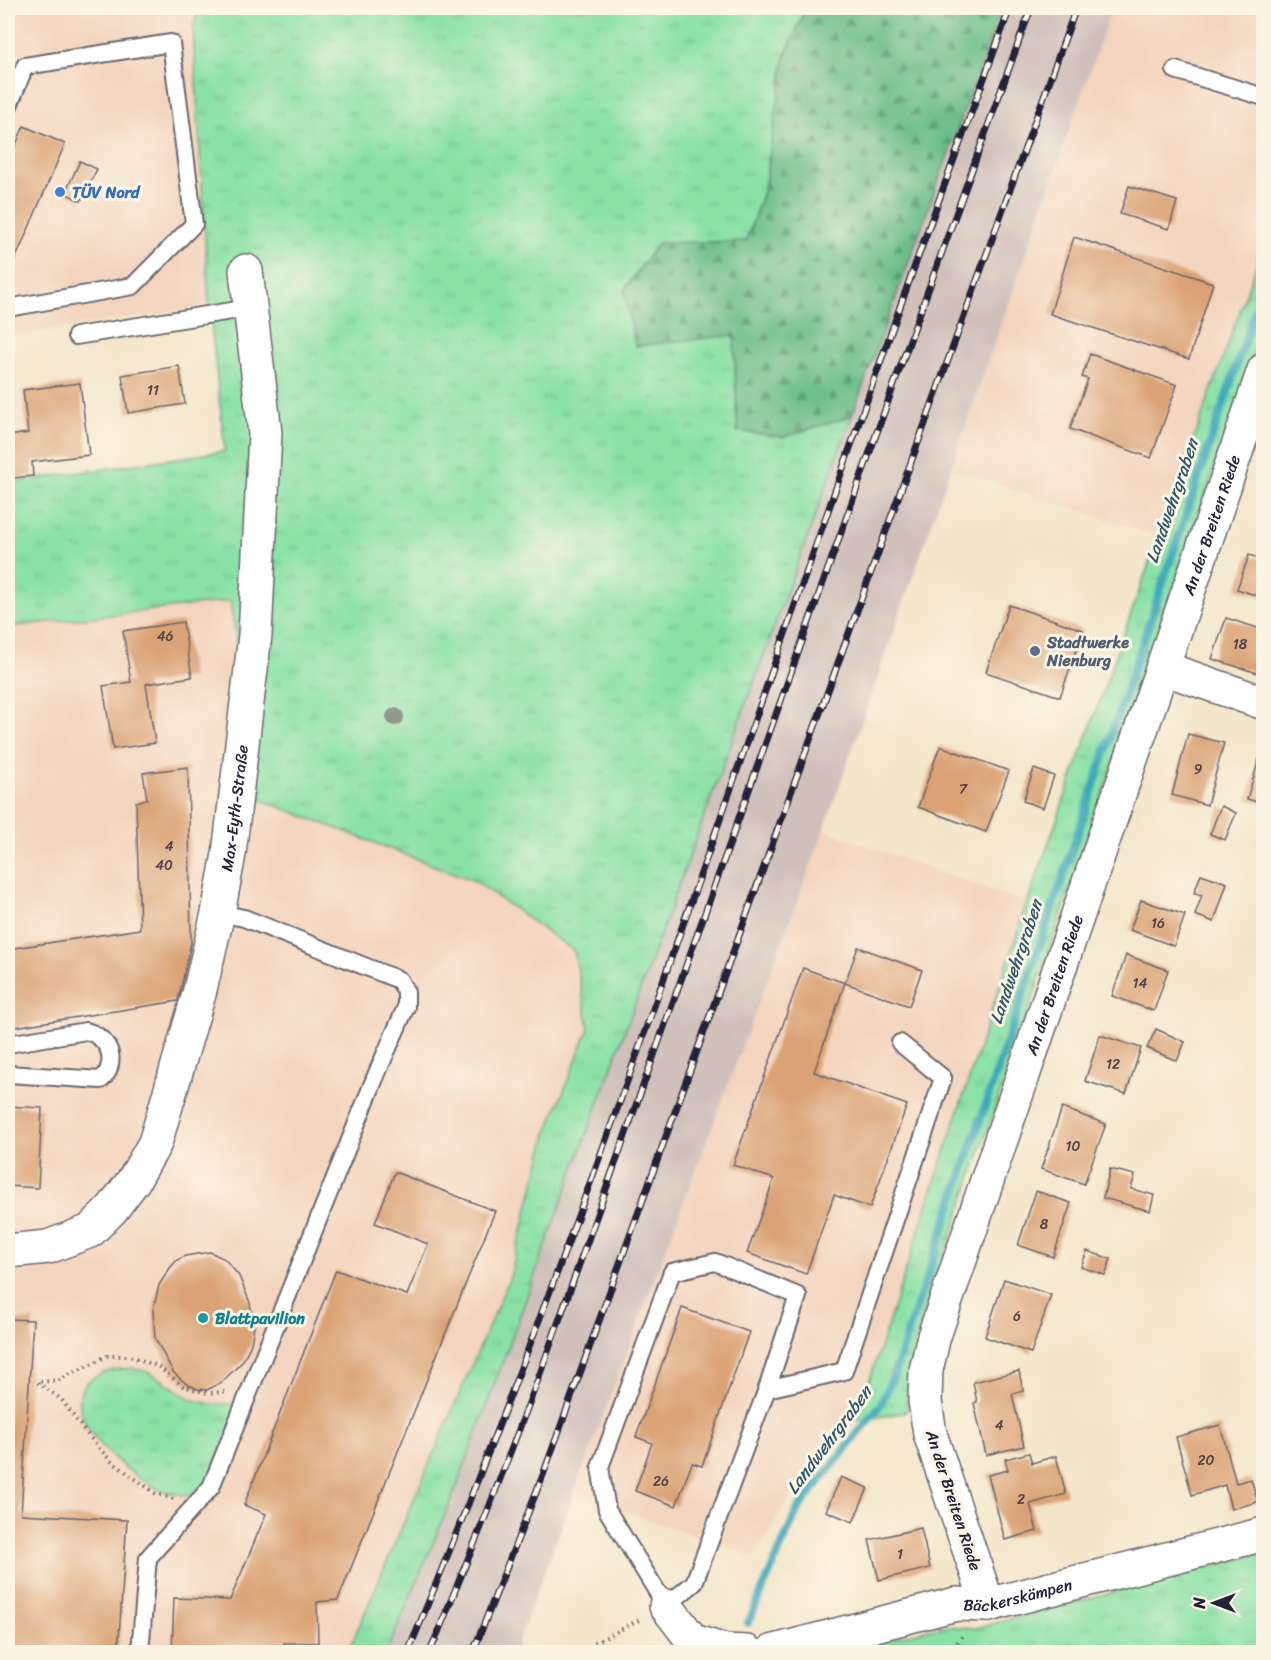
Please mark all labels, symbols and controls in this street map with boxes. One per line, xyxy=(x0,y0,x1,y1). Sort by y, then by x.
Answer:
place label: TÜV Nord xyxy=(72,178,141,207)
marker: TÜV Nord xyxy=(53,185,67,199)
house number: 11 xyxy=(147,378,159,403)
water label: Landwehrgraben xyxy=(1136,433,1209,567)
street label: An der Breiten Riede xyxy=(1174,451,1249,600)
house number: 46 xyxy=(157,624,173,649)
place label: Stadtwerke Nienburg xyxy=(1046,628,1129,675)
house number: 18 xyxy=(1233,632,1248,657)
marker: Stadtwerke Nienburg xyxy=(1028,644,1042,658)
street label: Max-Eyth-Straße xyxy=(212,743,257,874)
house number: 9 xyxy=(1194,757,1203,782)
house number: 7 xyxy=(959,777,968,802)
house number: 4 xyxy=(165,834,174,859)
house number: 40 xyxy=(155,853,173,878)
water label: Landwehrgraben xyxy=(980,894,1053,1028)
street label: An der Breiten Riede xyxy=(1017,911,1092,1060)
house number: 16 xyxy=(1151,911,1165,936)
house number: 14 xyxy=(1133,971,1148,996)
house number: 12 xyxy=(1106,1052,1120,1077)
house number: 10 xyxy=(1066,1134,1081,1159)
house number: 8 xyxy=(1040,1212,1049,1237)
place label: Blattpavilion xyxy=(215,1304,305,1333)
house number: 6 xyxy=(1013,1304,1021,1329)
marker: Blattpavilion xyxy=(196,1311,210,1325)
water label: Landwehrgraben xyxy=(777,1377,882,1501)
house number: 4 xyxy=(995,1413,1004,1438)
street label: An der Breiten Riede xyxy=(917,1425,990,1574)
house number: 20 xyxy=(1198,1448,1215,1473)
house number: 26 xyxy=(653,1469,669,1494)
house number: 2 xyxy=(1017,1487,1025,1512)
house number: 1 xyxy=(897,1542,903,1567)
street label: Bäckerskämpen xyxy=(963,1570,1076,1620)
north arrow xyxy=(1184,1573,1244,1633)
text: N xyxy=(1185,1597,1214,1610)

